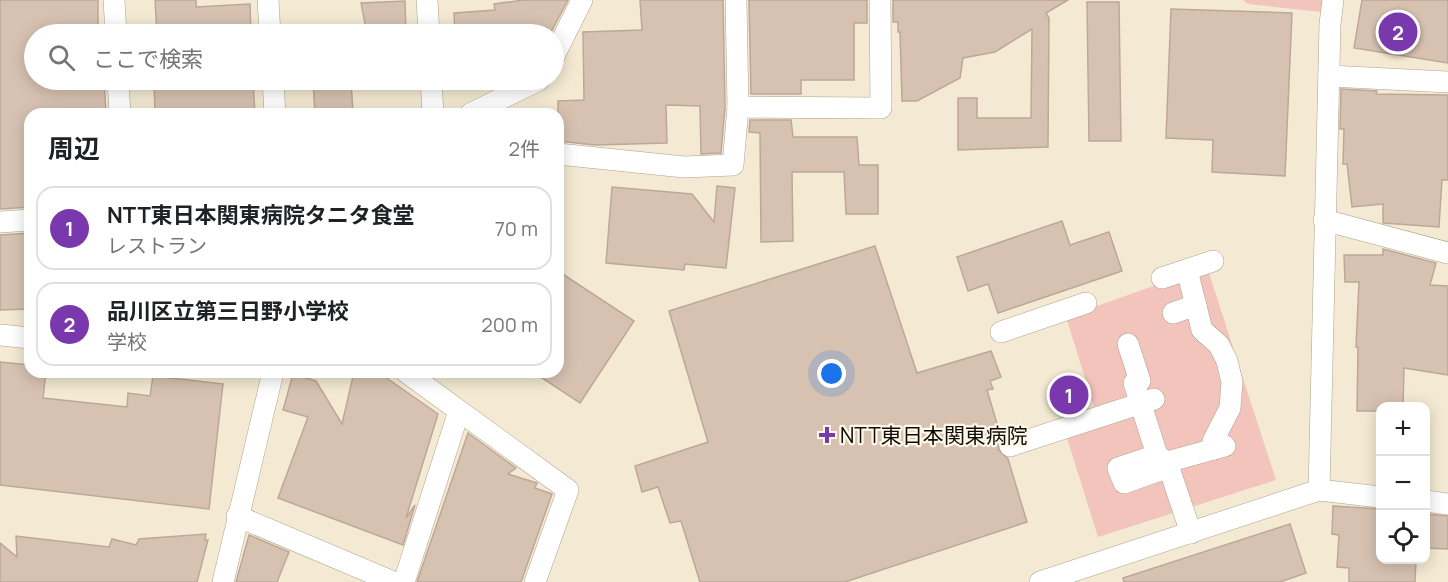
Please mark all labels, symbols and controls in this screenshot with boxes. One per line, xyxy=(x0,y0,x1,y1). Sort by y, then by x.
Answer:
pin: 2 xyxy=(1378,9,1418,54)
search box xyxy=(24,24,564,90)
icon: search xyxy=(45,41,78,74)
text: ここで検索 xyxy=(93,44,203,74)
text: 周辺 xyxy=(48,130,100,166)
text: 2件 xyxy=(509,135,540,162)
text: NTT東日本関東病院タニタ食堂 xyxy=(107,200,415,230)
text: 1 xyxy=(65,215,74,242)
text: 70 m xyxy=(495,215,538,242)
text: レストラン xyxy=(107,232,207,259)
text: 品川区立第三日野小学校 xyxy=(107,296,349,326)
text: 2 xyxy=(64,311,75,338)
text: 200 m xyxy=(481,311,538,338)
text: 学校 xyxy=(107,328,147,355)
your location xyxy=(817,359,846,388)
pin: 1 xyxy=(1050,372,1088,418)
map controls xyxy=(1376,402,1430,564)
button: + xyxy=(1376,402,1430,456)
place label: NTT東日本関東病院 xyxy=(840,421,1028,449)
marker: NTT東日本関東病院 xyxy=(818,426,836,444)
button: − xyxy=(1376,456,1430,510)
button: locate xyxy=(1376,510,1430,564)

